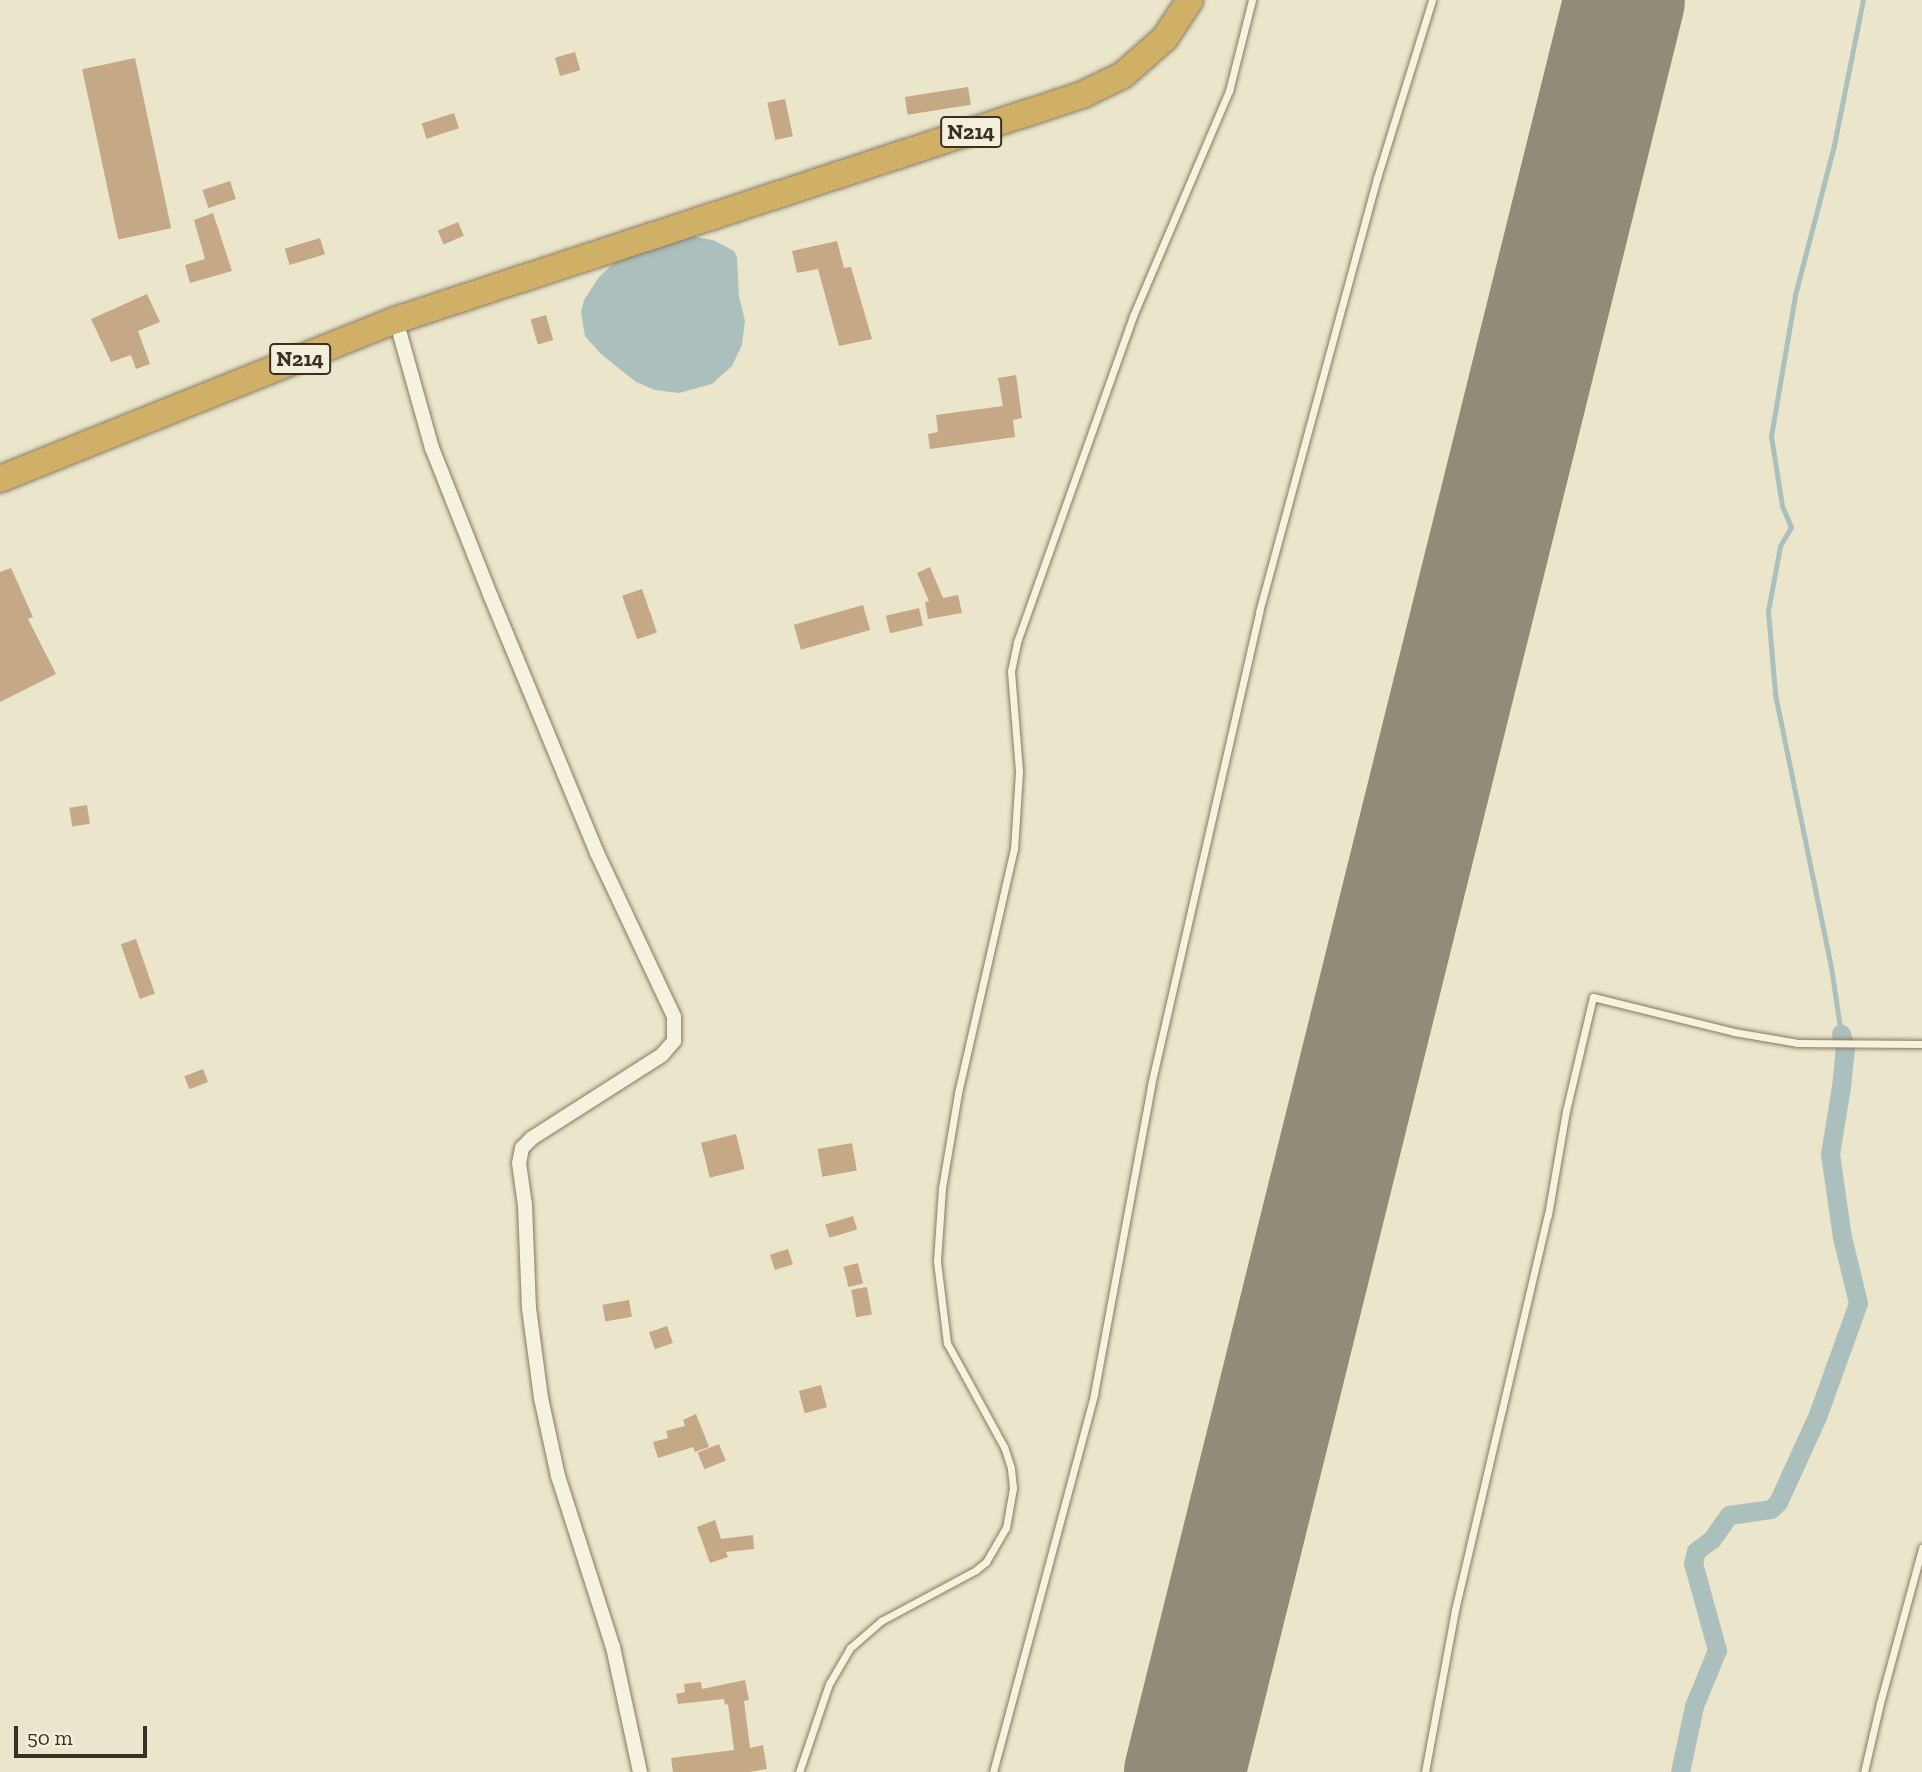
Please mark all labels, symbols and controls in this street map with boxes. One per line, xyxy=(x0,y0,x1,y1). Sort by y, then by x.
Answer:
road number: N214 xyxy=(940,114,1002,150)
road number: N214 xyxy=(268,342,332,376)
scale bar xyxy=(18,1712,150,1756)
text: 50 m xyxy=(27,1725,73,1750)

